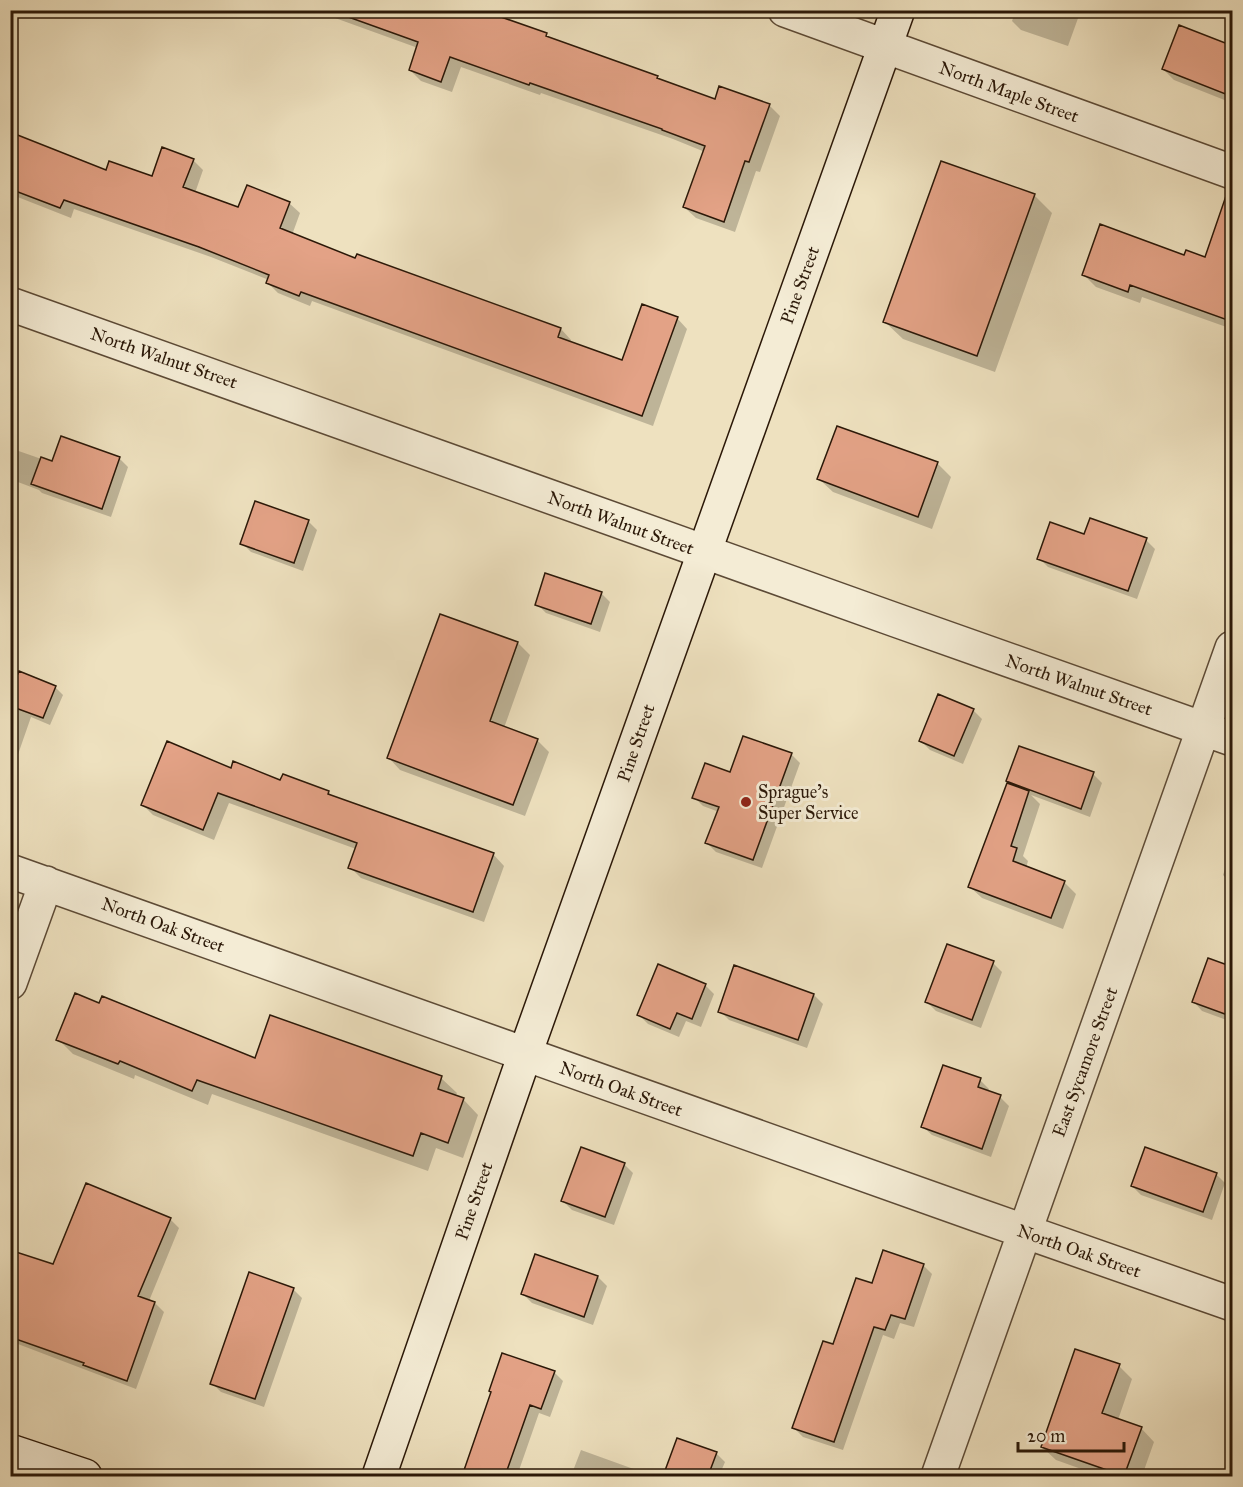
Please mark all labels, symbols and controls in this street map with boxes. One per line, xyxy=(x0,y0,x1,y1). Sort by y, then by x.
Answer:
street label: North Maple Street xyxy=(936,57,1082,128)
street label: Pine Street xyxy=(776,243,824,327)
street label: North Walnut Street xyxy=(88,323,241,394)
street label: North Walnut Street xyxy=(545,486,698,560)
street label: North Walnut Street xyxy=(1003,650,1156,721)
street label: Pine Street xyxy=(612,701,660,785)
place label: Sprague's Super Service xyxy=(758,781,859,824)
marker: Sprague's Super Service xyxy=(739,795,753,809)
street label: North Oak Street xyxy=(98,893,228,958)
street label: East Sycamore Street xyxy=(1048,983,1123,1140)
street label: North Oak Street xyxy=(556,1057,686,1122)
street label: Pine Street xyxy=(450,1159,498,1243)
street label: North Oak Street xyxy=(1014,1220,1144,1283)
scale bar xyxy=(1018,1415,1124,1453)
text: 20 m xyxy=(1027,1425,1065,1447)

